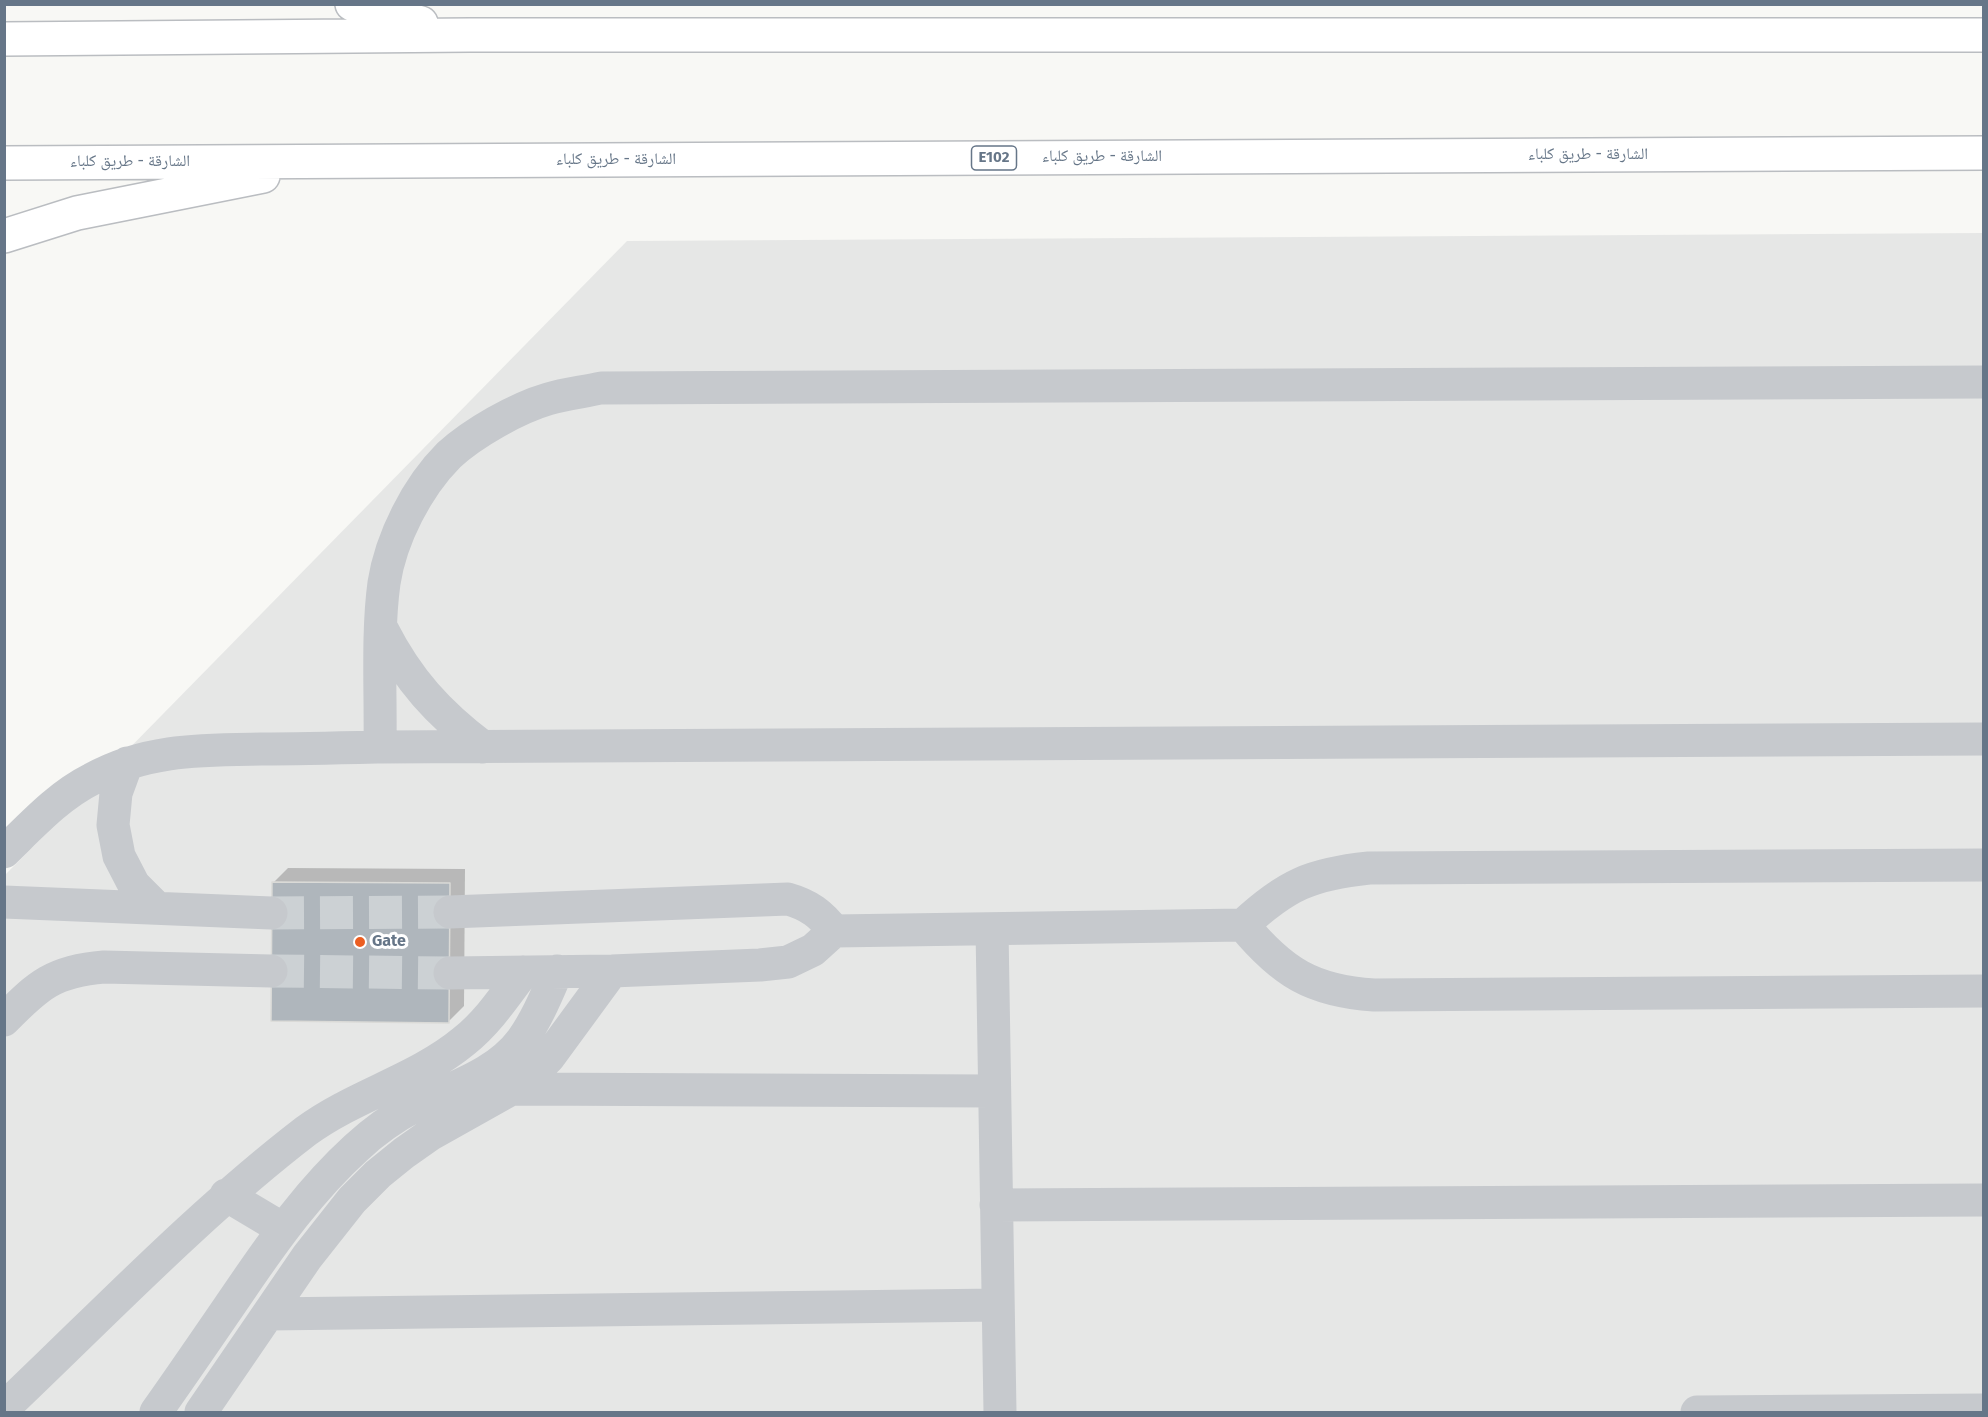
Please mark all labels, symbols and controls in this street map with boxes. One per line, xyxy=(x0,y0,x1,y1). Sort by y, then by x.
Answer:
street label: الشارقة - طريق كلباء xyxy=(1528,145,1648,165)
road number: E102 xyxy=(972,146,1016,170)
street label: الشارقة - طريق كلباء xyxy=(1042,147,1162,167)
street label: الشارقة - طريق كلباء xyxy=(556,150,676,170)
street label: الشارقة - طريق كلباء xyxy=(70,152,190,172)
place label: Gate xyxy=(372,932,406,952)
marker: Gate xyxy=(353,935,367,949)

